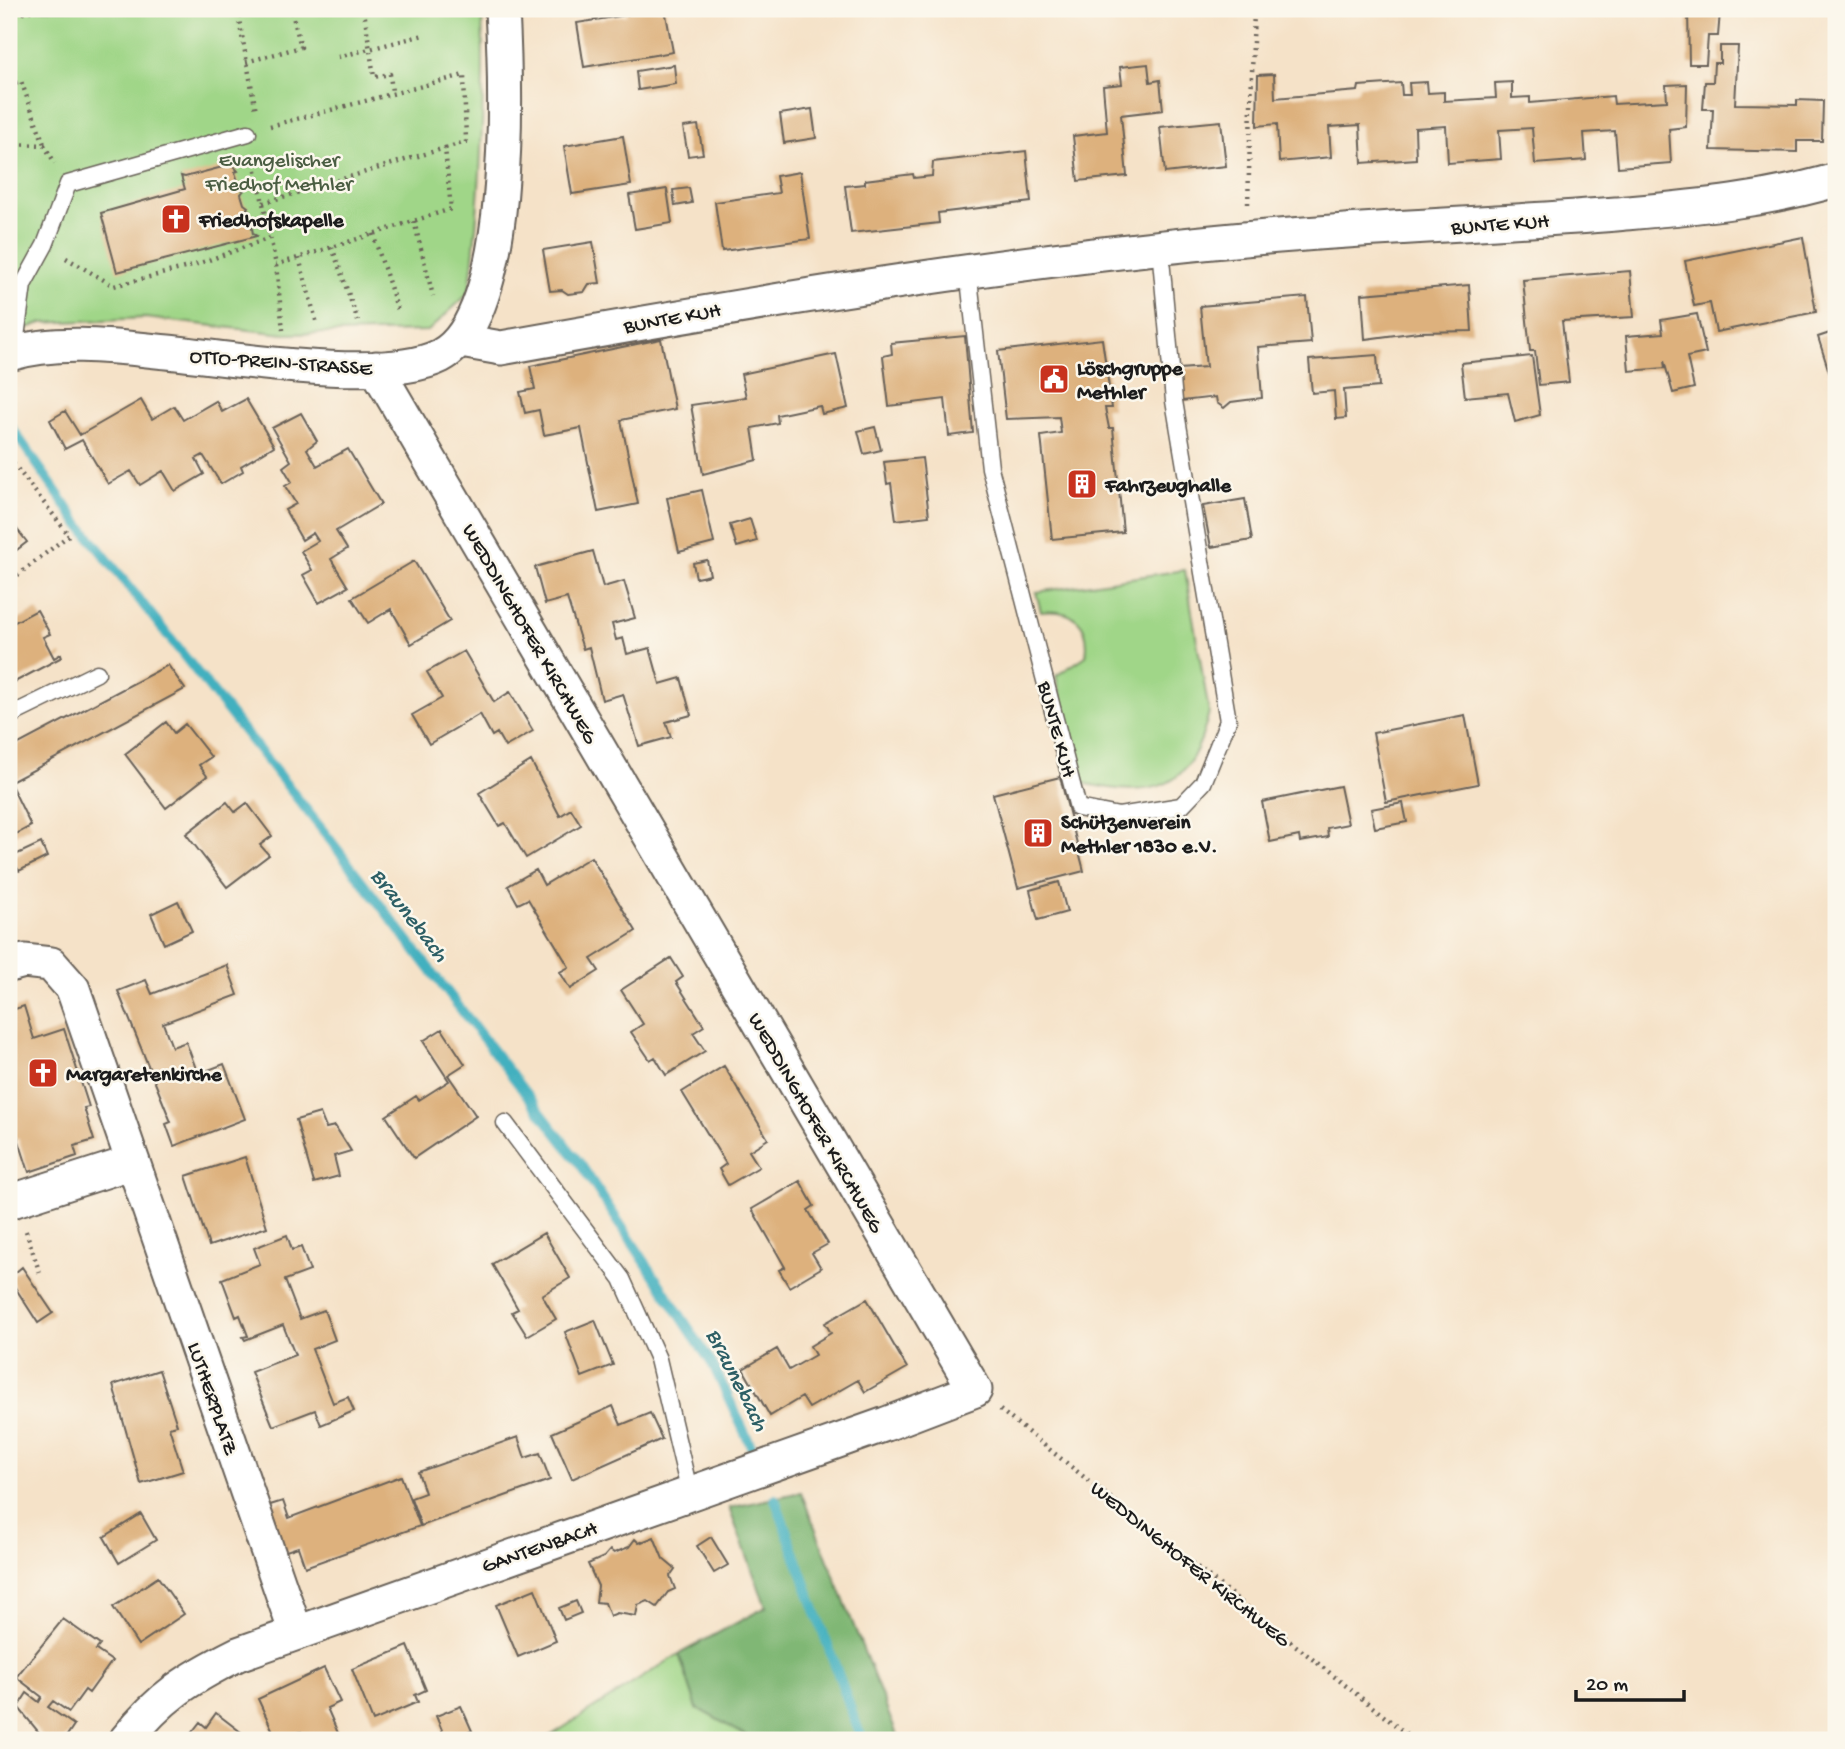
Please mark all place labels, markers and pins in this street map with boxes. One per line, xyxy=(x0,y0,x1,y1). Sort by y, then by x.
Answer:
church icon: Friedhofskapelle xyxy=(159,202,193,236)
place label: Friedhofskapelle xyxy=(198,210,345,235)
place label: Löschgruppe Methler xyxy=(1077,358,1184,407)
public building icon: Löschgruppe Methler xyxy=(1037,362,1071,396)
building icon: Fahrzeughalle xyxy=(1065,467,1099,501)
place label: Fahrzeughalle xyxy=(1104,475,1232,500)
place label: Schützenverein Methler 1830 e.V. xyxy=(1061,812,1218,861)
building icon: Schützenverein Methler 1830 e.V. xyxy=(1021,816,1055,850)
church icon: Margaretenkirche xyxy=(26,1056,60,1090)
place label: Margaretenkirche xyxy=(66,1064,223,1089)

